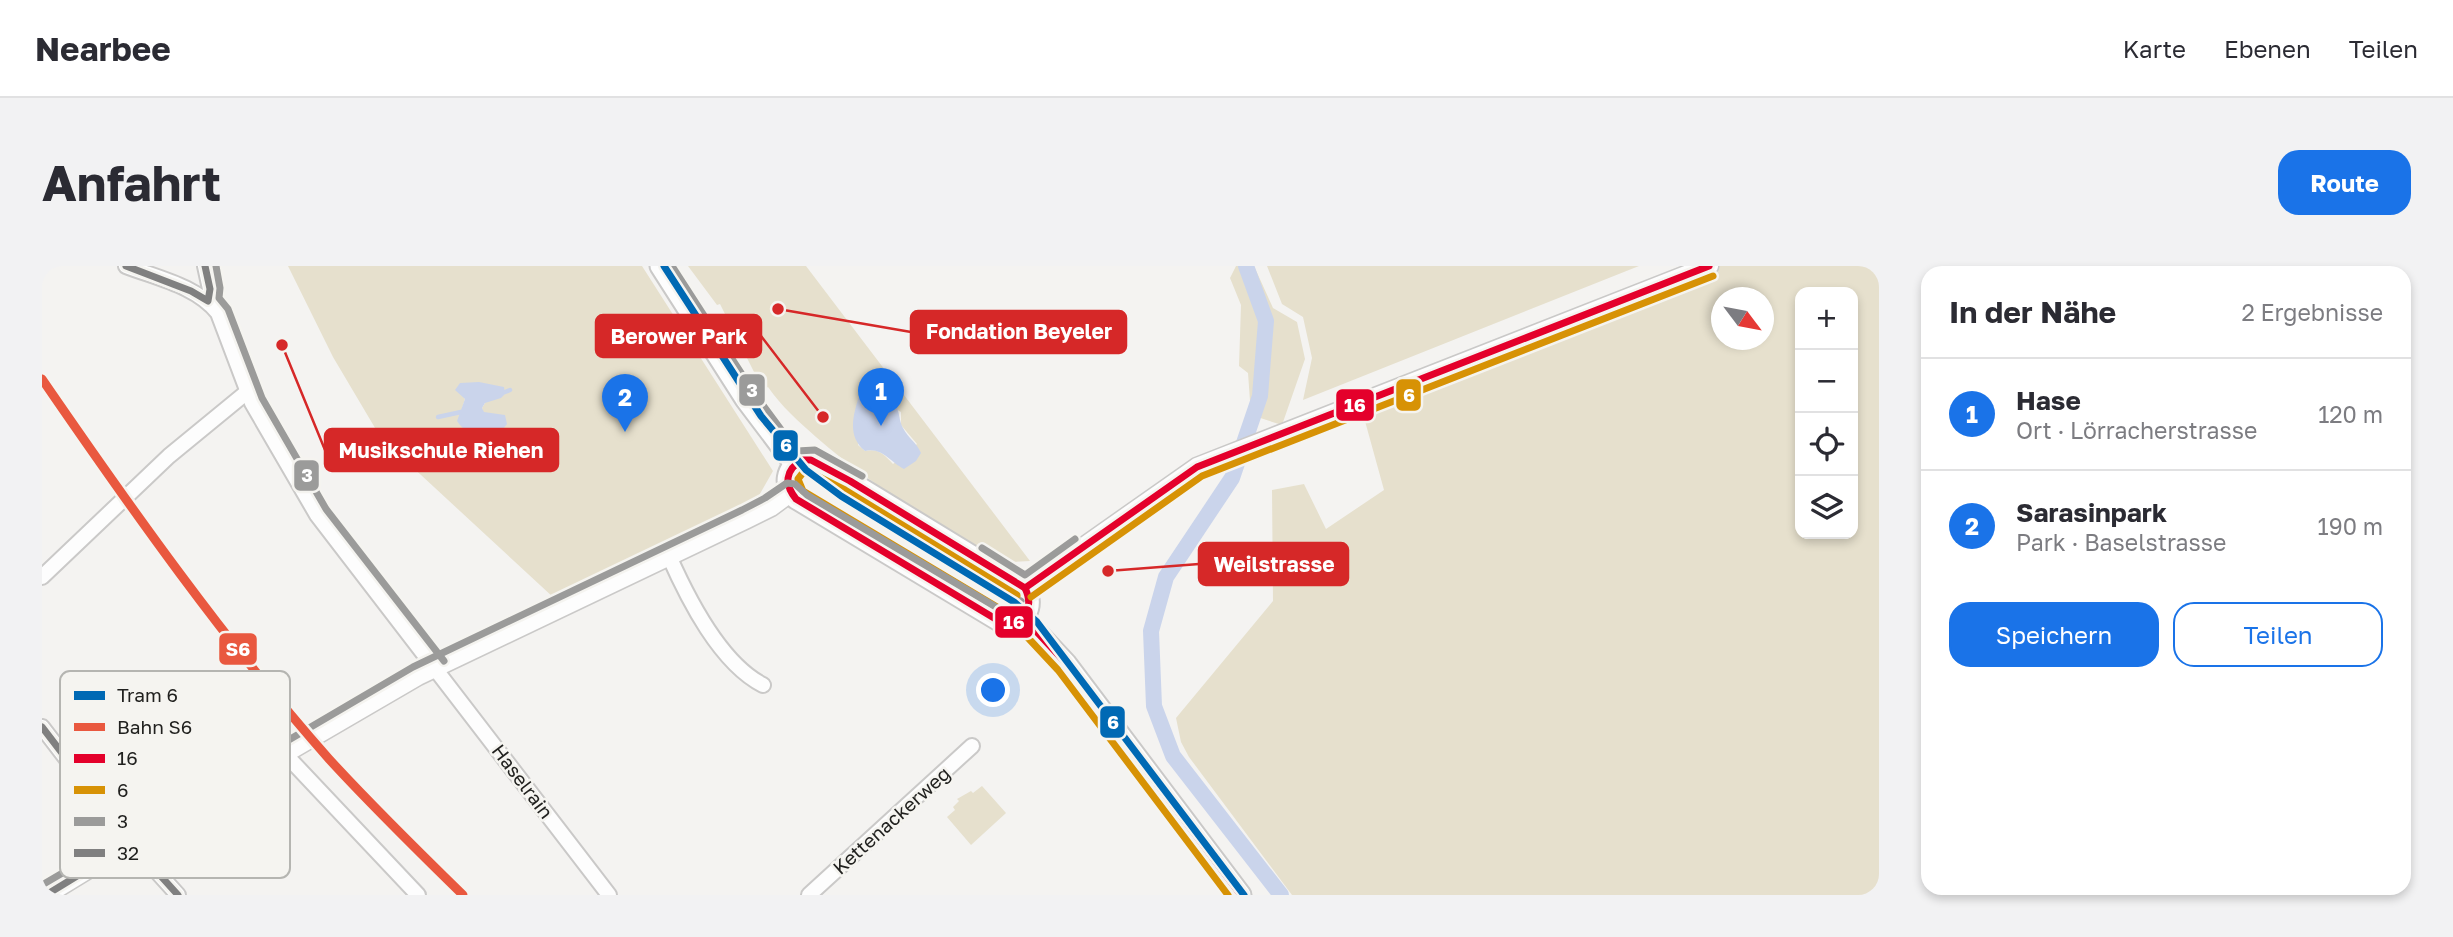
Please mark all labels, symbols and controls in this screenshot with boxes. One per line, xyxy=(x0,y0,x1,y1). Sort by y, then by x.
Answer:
text: Nearbee xyxy=(35,29,171,68)
text: Karte xyxy=(2123,34,2186,63)
text: Ebenen xyxy=(2224,34,2311,63)
text: Teilen xyxy=(2349,34,2418,63)
button: Route xyxy=(2278,150,2411,215)
text: Anfahrt xyxy=(42,153,221,212)
north arrow xyxy=(1711,287,1774,350)
map controls xyxy=(1795,287,1858,539)
button: + xyxy=(1795,287,1858,350)
text: In der Nähe xyxy=(1949,294,2116,330)
text: 2 Ergebnisse xyxy=(2241,298,2383,326)
callout: Fondation Beyeler xyxy=(911,311,1126,353)
callout: Berower Park xyxy=(596,315,761,357)
text: Fondation Beyeler xyxy=(926,318,1112,344)
text: Berower Park xyxy=(610,323,748,349)
button: − xyxy=(1795,350,1858,413)
pin: 1 xyxy=(858,368,904,426)
line badge: 3 xyxy=(738,373,766,407)
pin: 2 xyxy=(602,374,648,432)
text: 3 xyxy=(746,378,758,401)
line badge: 6 xyxy=(1395,378,1422,412)
text: 6 xyxy=(1403,383,1415,406)
text: Hase xyxy=(2016,385,2081,416)
line badge: 16 xyxy=(1335,388,1375,422)
text: 16 xyxy=(1344,393,1366,416)
text: 1 xyxy=(1966,400,1978,428)
text: 120 m xyxy=(2318,400,2383,428)
button: locate xyxy=(1795,413,1858,476)
text: Ort · Lörracherstrasse xyxy=(2016,416,2257,444)
callout: Musikschule Riehen xyxy=(325,429,558,471)
line badge: 6 xyxy=(772,429,799,462)
text: 6 xyxy=(780,433,792,456)
text: Musikschule Riehen xyxy=(339,437,543,463)
line badge: 3 xyxy=(293,459,320,492)
text: 3 xyxy=(301,463,313,486)
button: layers xyxy=(1795,476,1858,539)
text: Sarasinpark xyxy=(2016,497,2167,528)
text: 2 xyxy=(1965,512,1979,540)
text: 190 m xyxy=(2318,512,2383,540)
text: Park · Baselstrasse xyxy=(2016,528,2226,556)
callout: Weilstrasse xyxy=(1199,543,1348,585)
text: Weilstrasse xyxy=(1213,551,1335,577)
button: Speichern xyxy=(1949,602,2159,667)
button: Teilen xyxy=(2173,602,2383,667)
line badge: 16 xyxy=(994,605,1034,639)
text: 16 xyxy=(1003,610,1025,633)
line badge: S6 xyxy=(218,632,258,666)
text: S6 xyxy=(226,637,250,660)
legend xyxy=(60,671,290,878)
your location xyxy=(976,673,1010,707)
text: Tram 6 xyxy=(117,683,178,706)
line badge: 6 xyxy=(1099,705,1126,739)
text: 6 xyxy=(1107,710,1119,733)
text: Bahn S6 xyxy=(117,715,192,738)
street label: Haselrain xyxy=(488,739,558,823)
text: 16 xyxy=(117,746,138,769)
street label: Kettenackerweg xyxy=(828,761,954,879)
text: 6 xyxy=(117,778,129,801)
text: 3 xyxy=(117,809,128,832)
text: 32 xyxy=(117,841,139,864)

